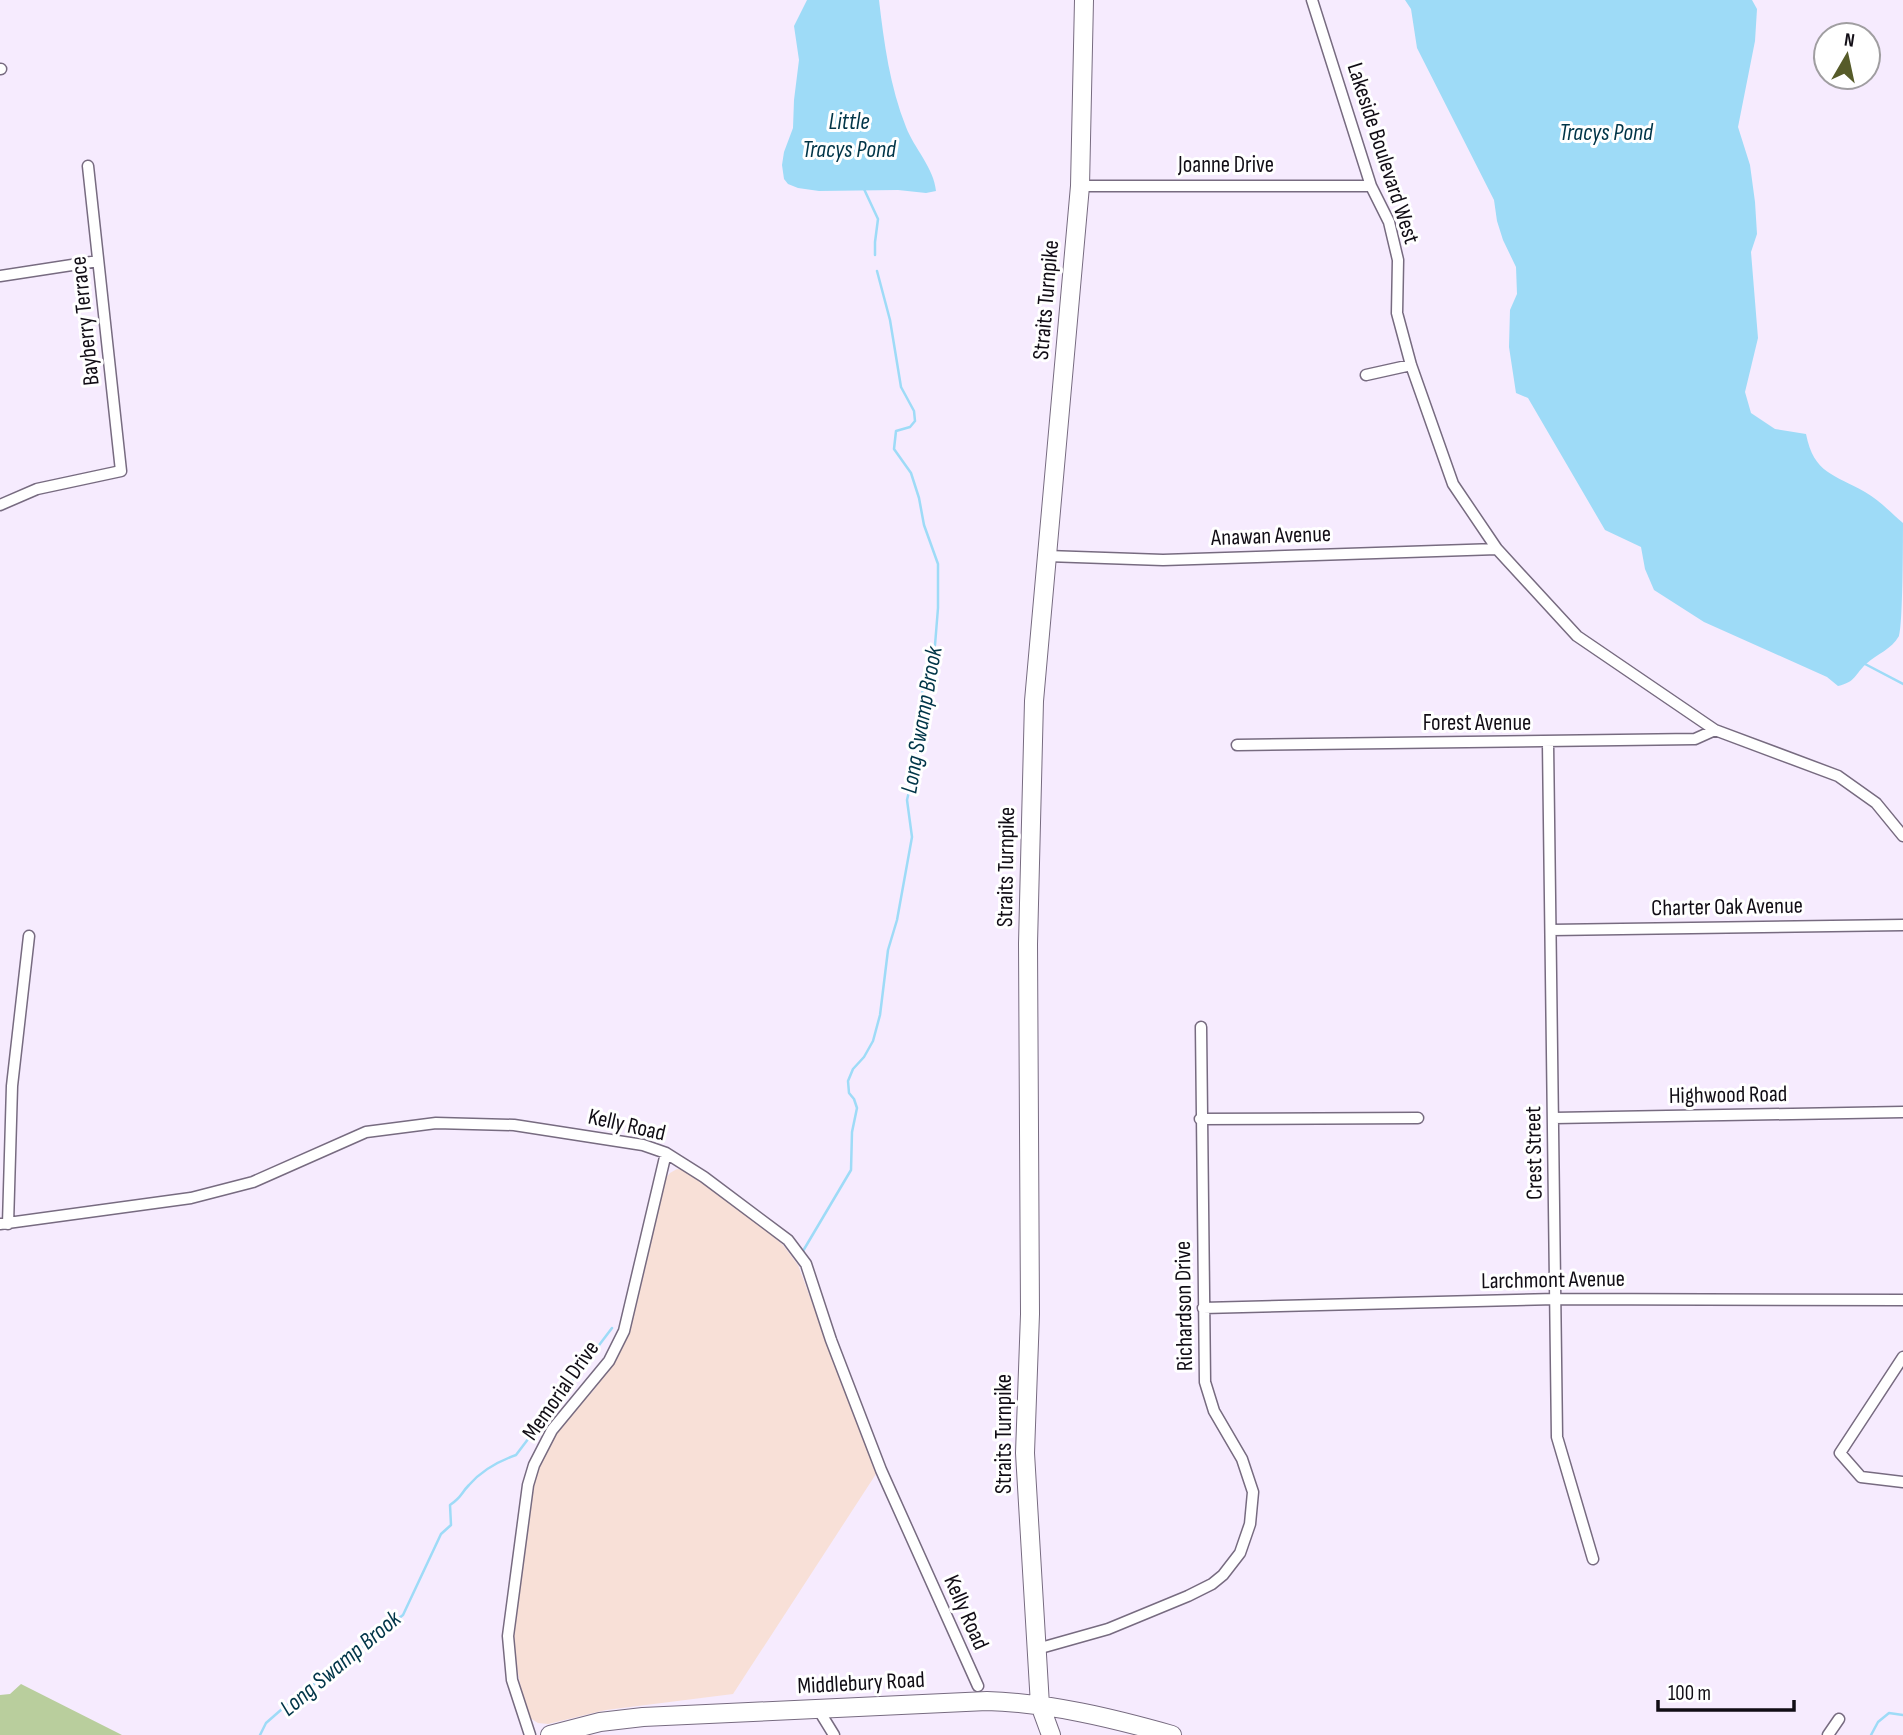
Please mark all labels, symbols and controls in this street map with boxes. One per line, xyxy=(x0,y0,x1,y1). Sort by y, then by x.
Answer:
north arrow xyxy=(1812,21,1882,91)
text: N xyxy=(1843,29,1856,53)
street label: Lakeside Boulevard West xyxy=(1341,59,1426,247)
water label: Little Tracys Pond xyxy=(802,107,897,164)
water label: Tracys Pond xyxy=(1559,118,1654,147)
street label: Joanne Drive xyxy=(1177,151,1274,179)
street label: Straits Turnpike xyxy=(1027,239,1065,361)
street label: Bayberry Terrace xyxy=(64,255,106,387)
street label: Anawan Avenue xyxy=(1210,520,1332,552)
water label: Long Swamp Brook xyxy=(894,643,949,796)
street label: Forest Avenue xyxy=(1423,709,1531,737)
street label: Straits Turnpike xyxy=(991,807,1021,927)
street label: Charter Oak Avenue xyxy=(1651,892,1803,922)
street label: Highwood Road xyxy=(1669,1080,1787,1110)
street label: Kelly Road xyxy=(585,1102,668,1147)
street label: Crest Street xyxy=(1519,1106,1549,1200)
street label: Richardson Drive xyxy=(1169,1241,1199,1371)
street label: Larchmont Avenue xyxy=(1481,1265,1625,1295)
street label: Memorial Drive xyxy=(516,1335,605,1446)
street label: Straits Turnpike xyxy=(990,1374,1018,1494)
street label: Kelly Road xyxy=(937,1571,995,1654)
water label: Long Swamp Brook xyxy=(274,1604,407,1722)
street label: Middlebury Road xyxy=(797,1666,925,1700)
scale bar xyxy=(1658,1668,1794,1712)
text: 100 m xyxy=(1668,1681,1711,1706)

